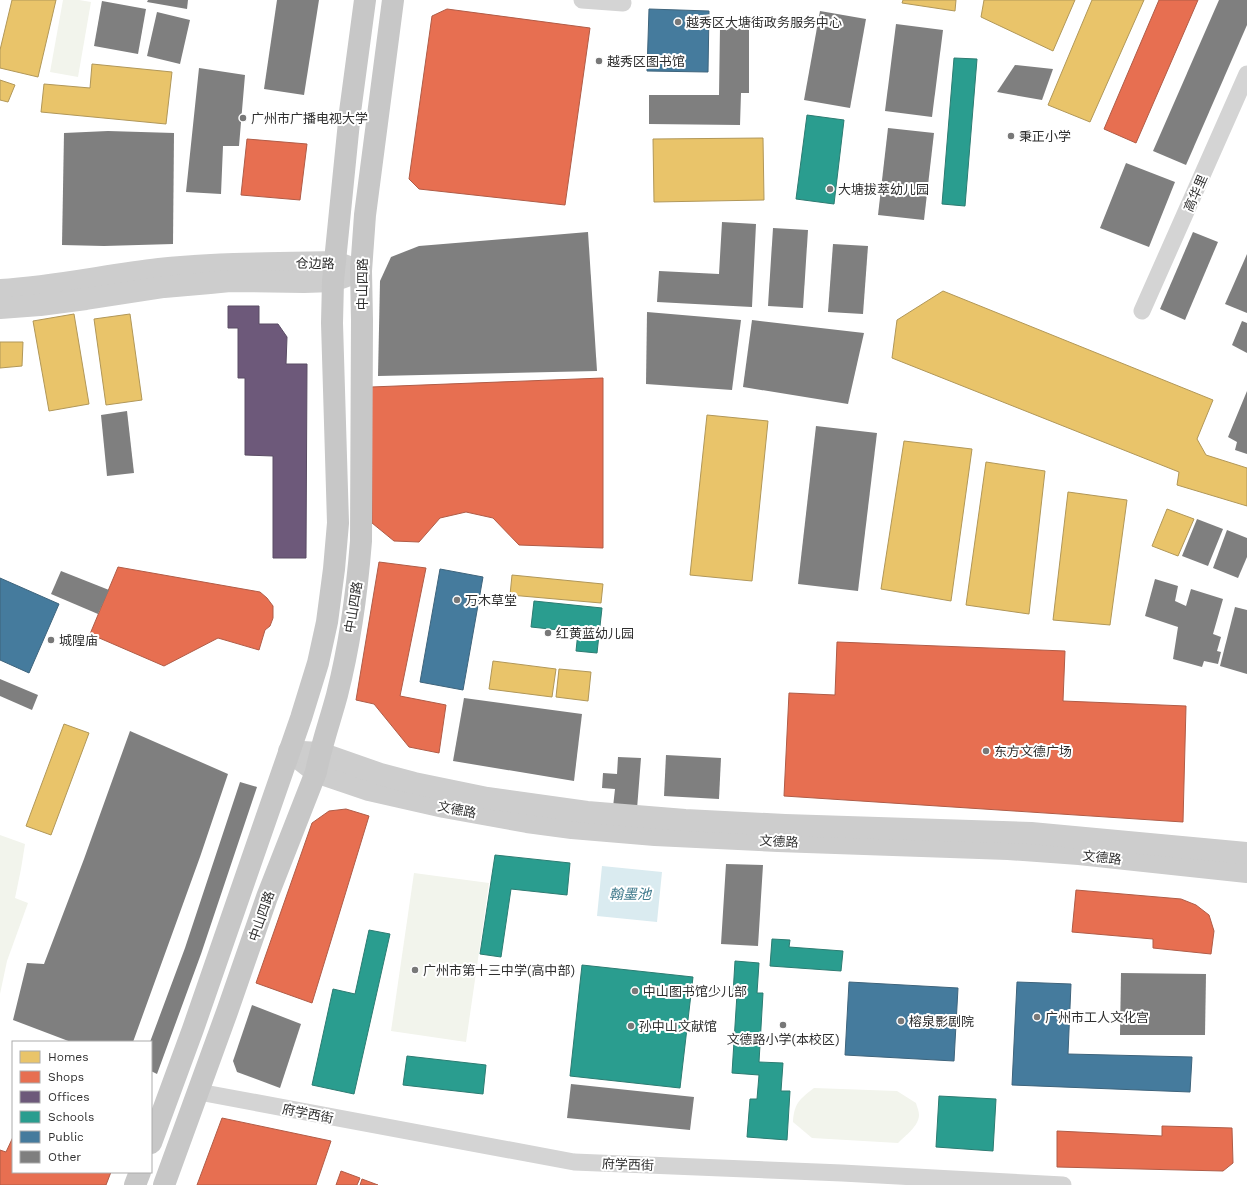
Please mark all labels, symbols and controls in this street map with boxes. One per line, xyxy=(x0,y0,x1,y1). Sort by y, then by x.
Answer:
place label: 越秀区大塘街政务服务中心 xyxy=(686,15,842,30)
marker: 越秀区大塘街政务服务中心 xyxy=(673,17,683,27)
place label: 越秀区图书馆 xyxy=(607,54,685,69)
marker: 越秀区图书馆 xyxy=(594,56,604,66)
place label: 广州市广播电视大学 xyxy=(251,111,368,126)
marker: 广州市广播电视大学 xyxy=(238,113,248,123)
place label: 秉正小学 xyxy=(1019,129,1071,144)
marker: 秉正小学 xyxy=(1006,131,1016,141)
street label: 高华里 xyxy=(1181,172,1210,214)
place label: 大塘拔萃幼儿园 xyxy=(838,182,929,197)
marker: 大塘拔萃幼儿园 xyxy=(825,184,835,194)
street label: 仓边路 xyxy=(295,256,335,271)
street label: 中山四路 xyxy=(355,258,370,310)
street label: 中山四路 xyxy=(342,580,365,634)
place label: 万木草堂 xyxy=(465,593,517,608)
marker: 万木草堂 xyxy=(452,595,462,605)
place label: 红黄蓝幼儿园 xyxy=(556,626,634,641)
marker: 红黄蓝幼儿园 xyxy=(543,628,553,638)
place label: 城隍庙 xyxy=(59,633,98,648)
marker: 城隍庙 xyxy=(46,635,56,645)
place label: 东方文德广场 xyxy=(994,744,1072,759)
marker: 东方文德广场 xyxy=(981,746,991,756)
street label: 文德路 xyxy=(436,798,477,821)
street label: 文德路 xyxy=(759,833,799,850)
street label: 文德路 xyxy=(1082,848,1122,867)
water label: 翰墨池 xyxy=(609,886,653,902)
street label: 中山四路 xyxy=(246,889,277,943)
place label: 广州市第十三中学(高中部) xyxy=(423,963,575,978)
marker: 广州市第十三中学(高中部) xyxy=(410,965,420,975)
place label: 中山图书馆少儿部 xyxy=(643,984,747,999)
marker: 中山图书馆少儿部 xyxy=(630,986,640,996)
place label: 广州市工人文化宫 xyxy=(1045,1010,1149,1025)
marker: 广州市工人文化宫 xyxy=(1032,1012,1042,1022)
place label: 榕泉影剧院 xyxy=(909,1014,974,1029)
marker: 榕泉影剧院 xyxy=(896,1016,906,1026)
place label: 孙中山文献馆 xyxy=(639,1019,717,1034)
marker: 文德路小学(本校区) xyxy=(778,1020,788,1030)
marker: 孙中山文献馆 xyxy=(626,1021,636,1031)
place label: 文德路小学(本校区) xyxy=(726,1032,840,1047)
legend xyxy=(12,1041,152,1173)
text: Homes xyxy=(48,1050,89,1064)
text: Shops xyxy=(48,1070,84,1084)
text: Offices xyxy=(48,1090,90,1104)
street label: 府学西街 xyxy=(281,1101,335,1126)
text: Schools xyxy=(48,1110,94,1124)
text: Public xyxy=(48,1130,84,1144)
text: Other xyxy=(48,1150,81,1164)
street label: 府学西街 xyxy=(602,1156,654,1173)

